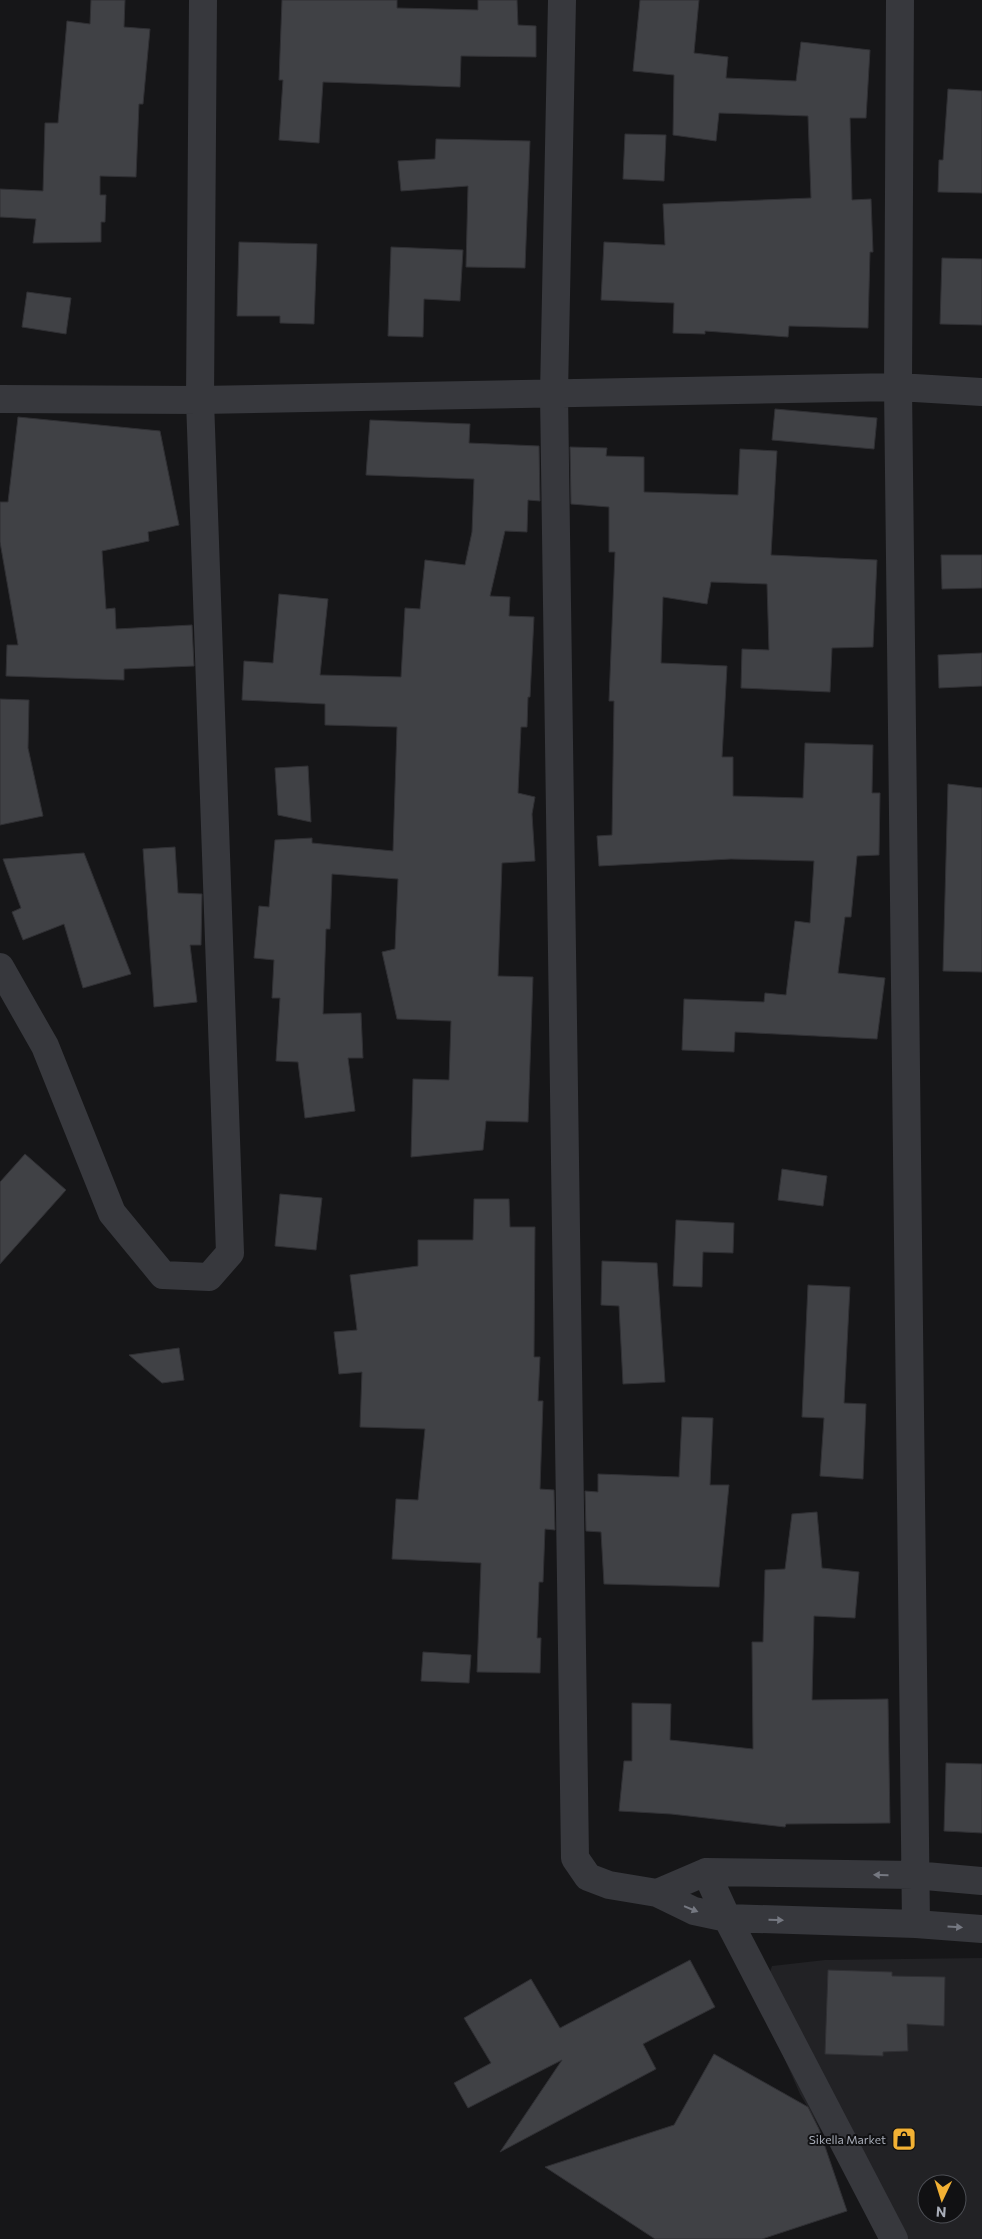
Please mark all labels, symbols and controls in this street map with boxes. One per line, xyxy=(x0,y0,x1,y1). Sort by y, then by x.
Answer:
one-way arrow xyxy=(873,1871,889,1879)
one-way arrow xyxy=(684,1905,698,1913)
one-way arrow xyxy=(768,1916,784,1924)
one-way arrow xyxy=(948,1924,964,1932)
shop icon: Sikella Market xyxy=(891,2126,917,2152)
place label: Sikella Market xyxy=(809,2132,886,2146)
north arrow xyxy=(917,2174,967,2224)
text: N xyxy=(935,2204,947,2221)

